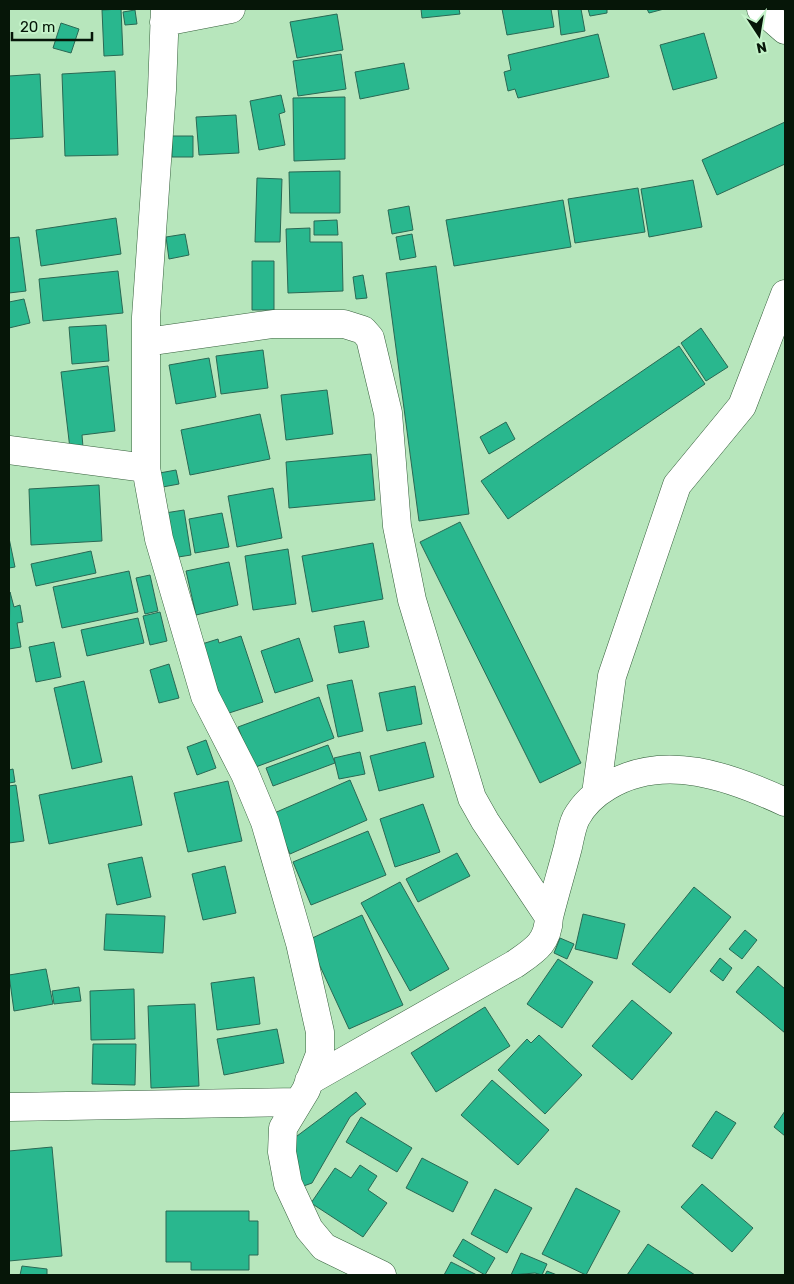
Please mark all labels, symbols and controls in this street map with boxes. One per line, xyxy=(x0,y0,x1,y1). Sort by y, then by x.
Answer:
scale bar xyxy=(12,10,92,42)
north arrow xyxy=(734,10,784,60)
text: 20 m xyxy=(20,18,55,36)
text: N xyxy=(755,38,768,57)

